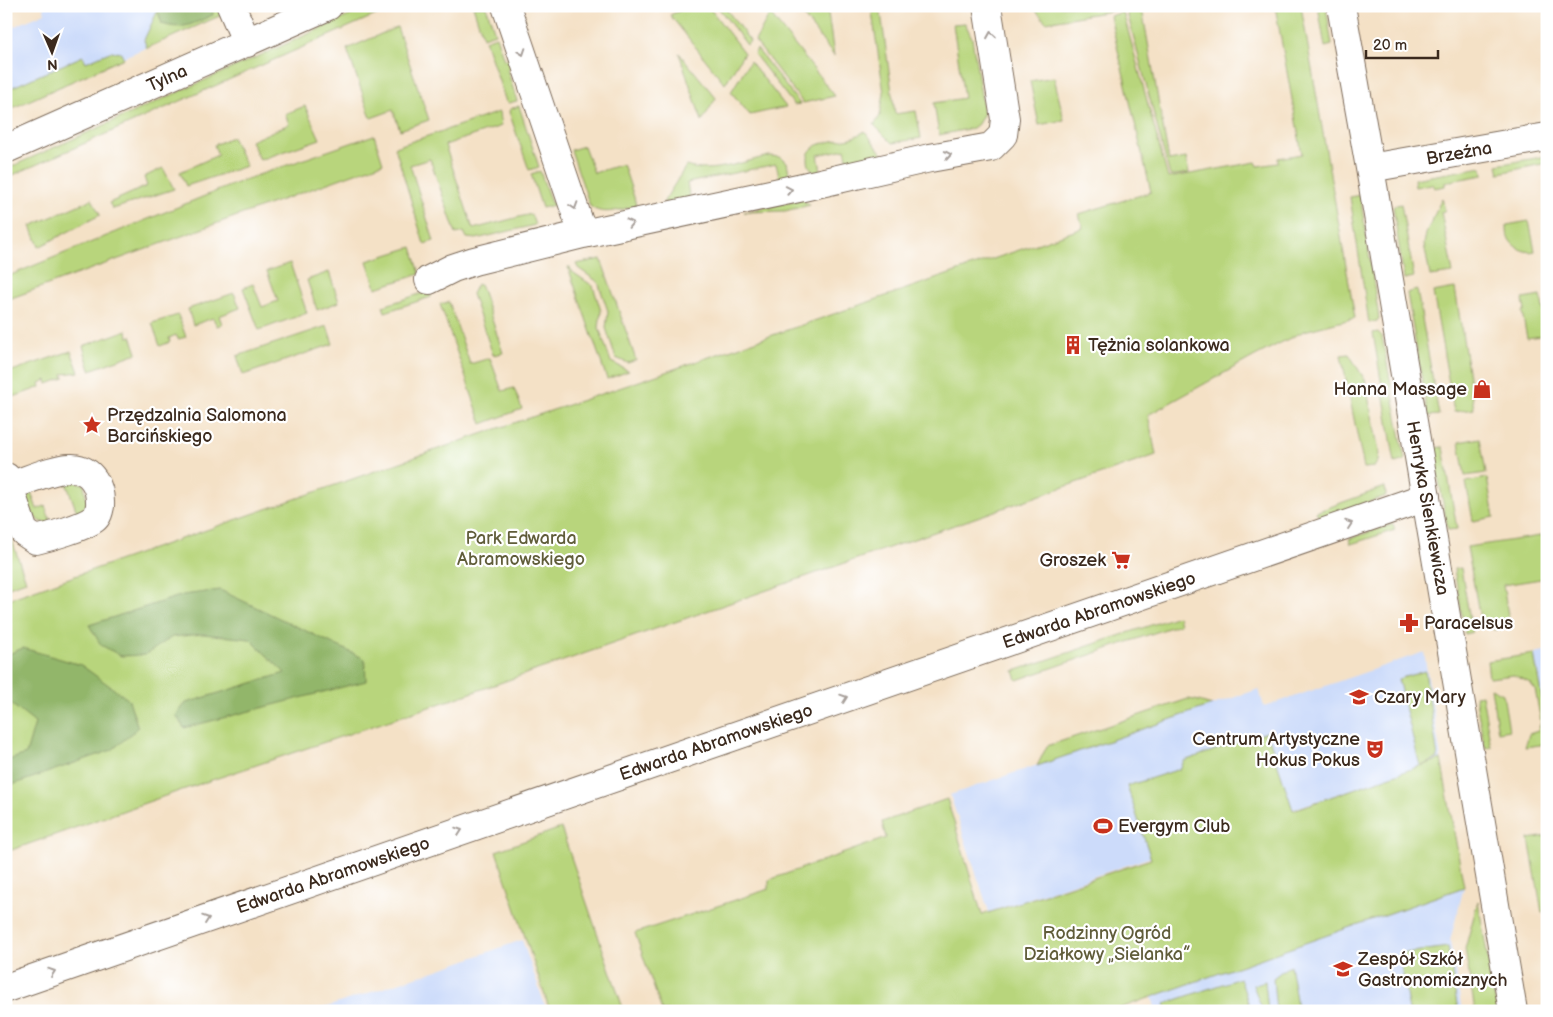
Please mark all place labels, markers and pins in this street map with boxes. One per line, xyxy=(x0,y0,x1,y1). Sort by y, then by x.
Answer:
building icon: Tężnia solankowa xyxy=(1062,334,1084,356)
place label: Tężnia solankowa xyxy=(1088,335,1230,356)
shop icon: Hanna Massage xyxy=(1471,378,1493,400)
place label: Hanna Massage xyxy=(1333,379,1467,400)
place label: Przędzalnia Salomona Barcińskiego xyxy=(107,405,287,447)
place icon: Przędzalnia Salomona Barcińskiego xyxy=(81,414,103,436)
supermarket icon: Groszek xyxy=(1110,549,1132,571)
place label: Groszek xyxy=(1039,550,1106,571)
pharmacy icon: Paracelsus xyxy=(1398,612,1420,634)
place label: Paracelsus xyxy=(1424,613,1513,634)
school or university icon: Czary Mary xyxy=(1348,686,1370,708)
place label: Czary Mary xyxy=(1374,687,1467,708)
place label: Centrum Artystyczne Hokus Pokus xyxy=(1192,729,1360,771)
theatre icon: Centrum Artystyczne Hokus Pokus xyxy=(1364,738,1386,760)
sports icon: Evergym Club xyxy=(1092,815,1114,837)
place label: Evergym Club xyxy=(1118,816,1230,837)
place label: Zespół Szkół Gastronomicznych xyxy=(1357,949,1508,991)
school or university icon: Zespół Szkół Gastronomicznych xyxy=(1332,958,1354,980)

